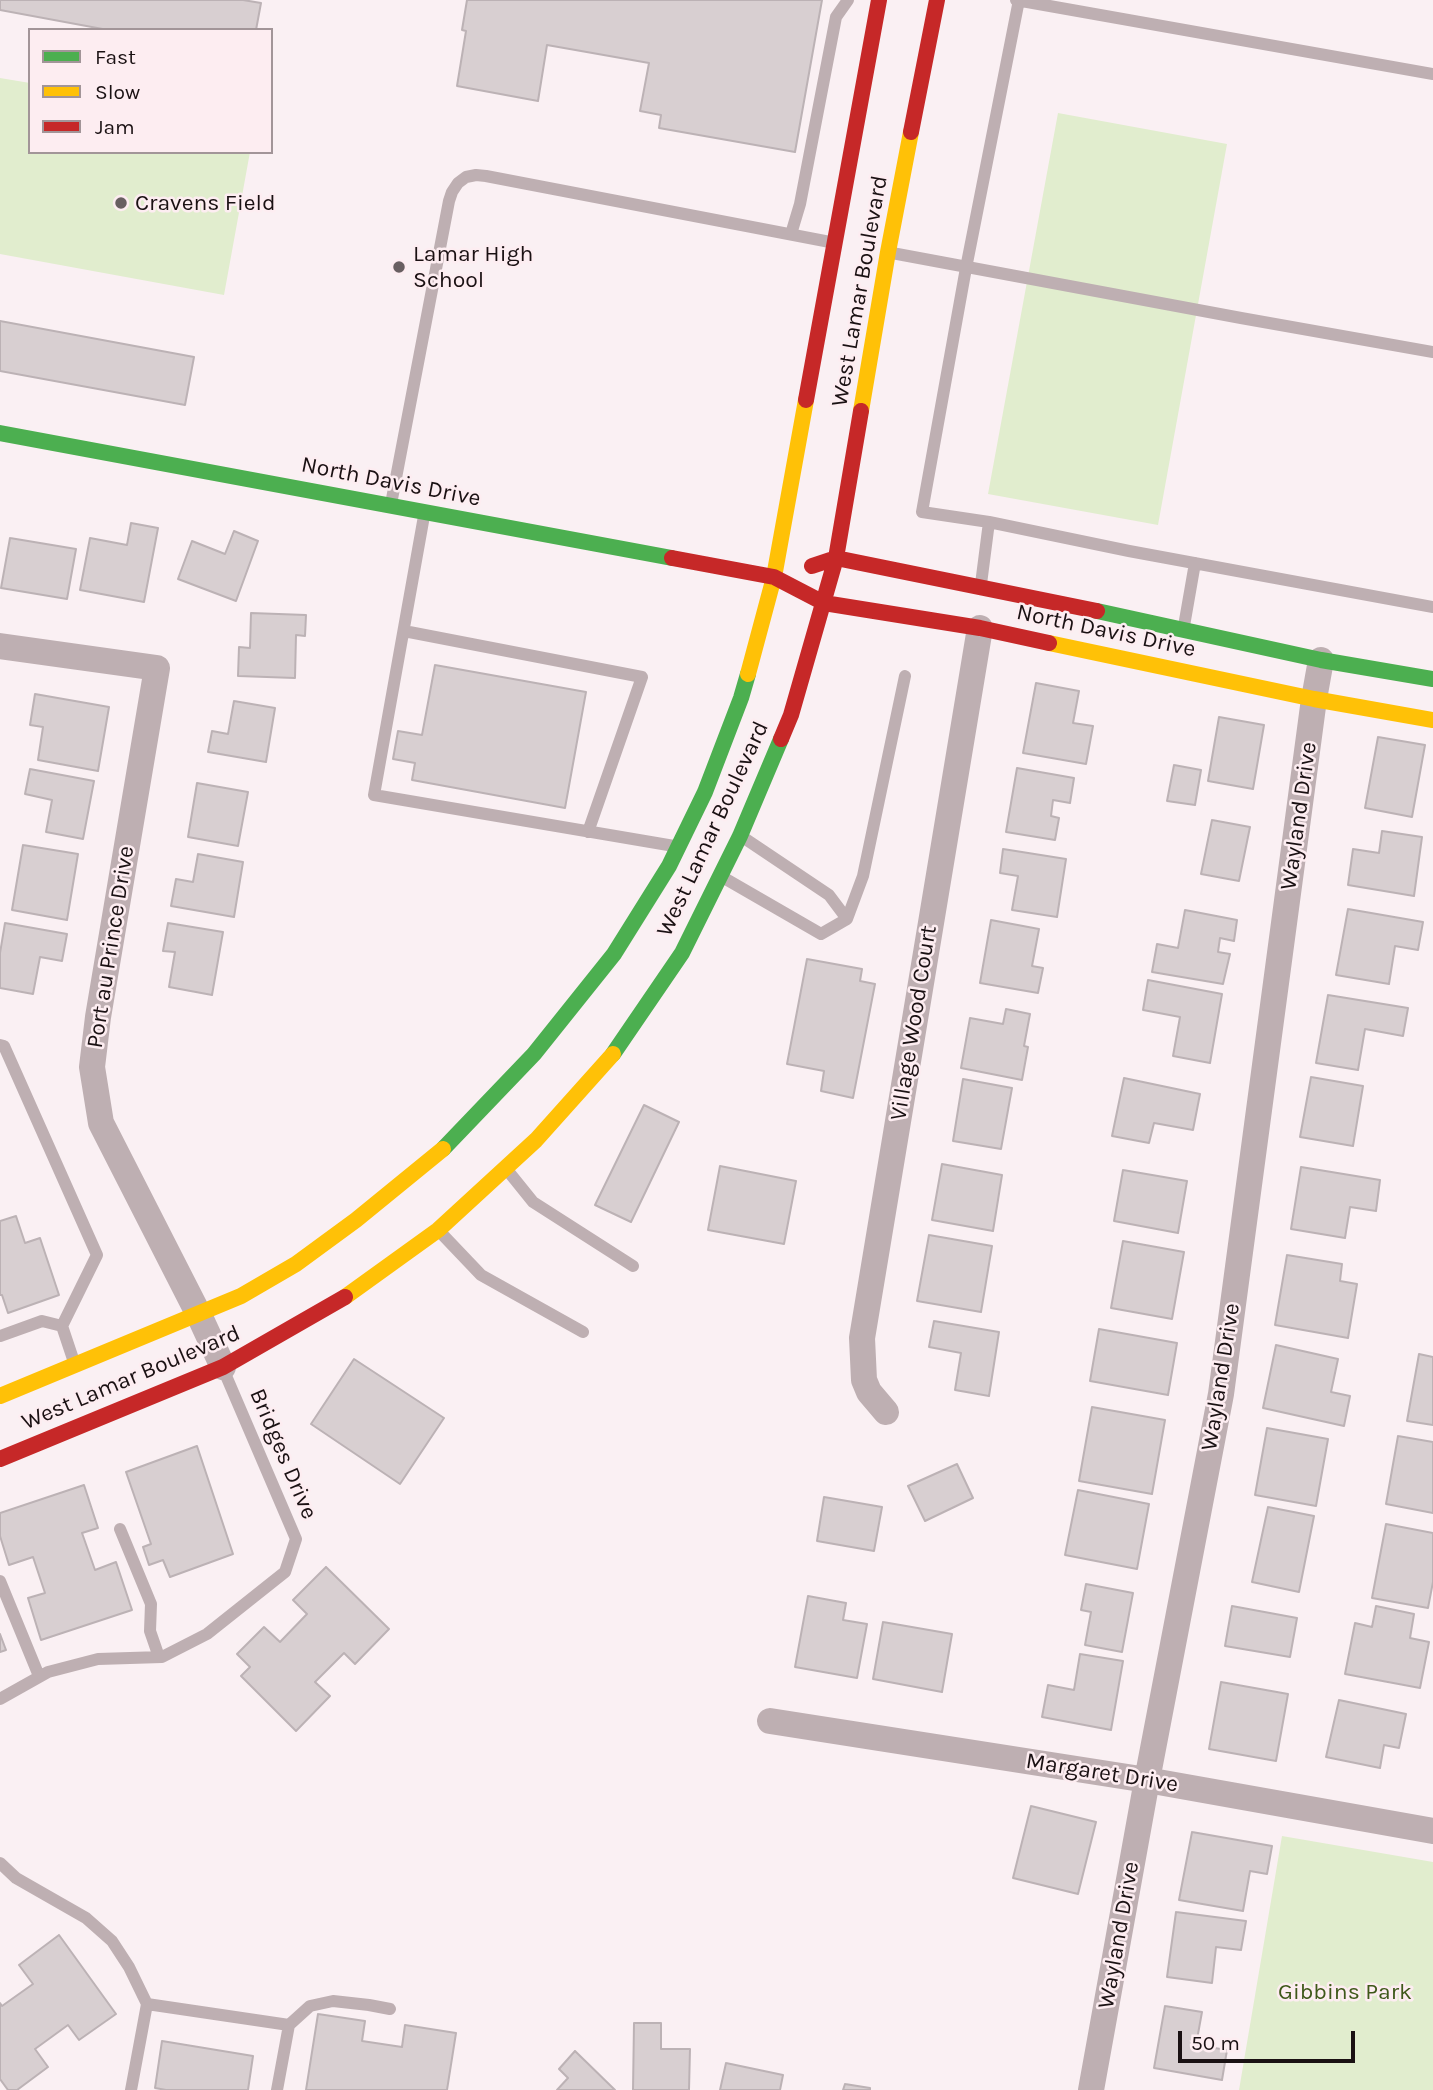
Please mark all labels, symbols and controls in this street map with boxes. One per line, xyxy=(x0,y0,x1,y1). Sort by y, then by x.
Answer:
legend xyxy=(28,28,273,154)
text: Fast xyxy=(95,45,136,69)
text: Slow xyxy=(95,80,140,104)
text: Jam xyxy=(95,115,135,139)
street label: West Lamar Boulevard xyxy=(826,173,894,409)
place label: Cravens Field xyxy=(135,189,276,217)
marker: Cravens Field xyxy=(113,195,129,211)
place label: Lamar High School xyxy=(413,240,533,294)
marker: Lamar High School xyxy=(391,259,407,275)
street label: North Davis Drive xyxy=(299,451,483,513)
street label: North Davis Drive xyxy=(1014,599,1198,663)
street label: West Lamar Boulevard xyxy=(651,717,775,941)
street label: Wayland Drive xyxy=(1275,740,1323,892)
street label: Port au Prince Drive xyxy=(81,844,141,1050)
street label: Village Wood Court xyxy=(885,923,943,1123)
street label: Wayland Drive xyxy=(1196,1301,1246,1453)
street label: West Lamar Boulevard xyxy=(18,1320,244,1436)
street label: Bridges Drive xyxy=(243,1385,323,1523)
street label: Margaret Drive xyxy=(1024,1747,1180,1799)
street label: Wayland Drive xyxy=(1092,1859,1146,2011)
park label: Gibbins Park xyxy=(1278,1978,1412,2006)
scale bar xyxy=(1181,2016,1358,2060)
text: 50 m xyxy=(1191,2031,1240,2055)

